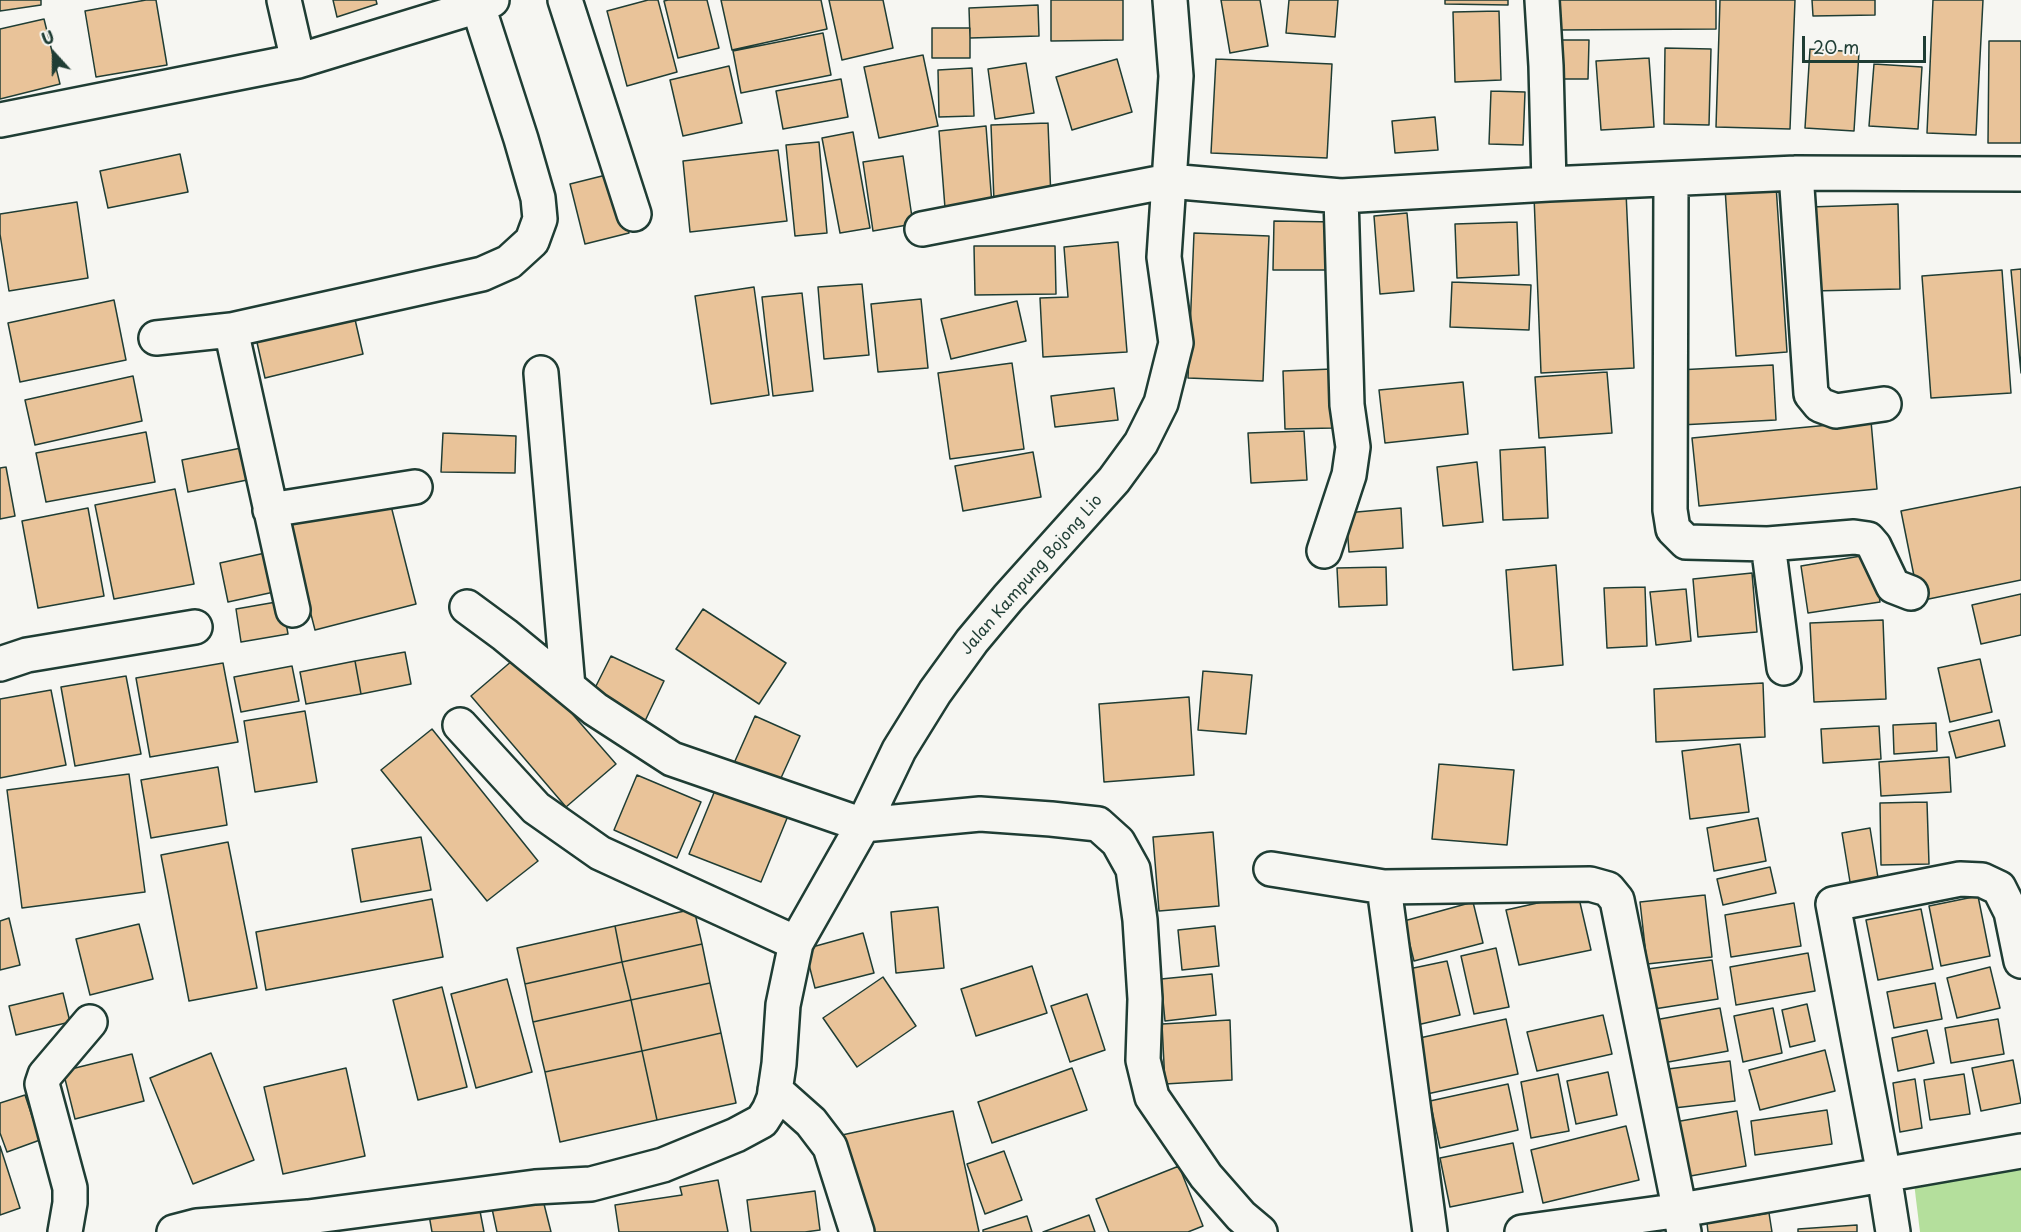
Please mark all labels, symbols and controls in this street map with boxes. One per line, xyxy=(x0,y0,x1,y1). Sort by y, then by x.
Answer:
north arrow xyxy=(24,24,84,84)
text: U xyxy=(38,24,58,51)
scale bar xyxy=(1805,24,1930,62)
text: 20 m xyxy=(1813,33,1859,60)
street label: Jalan Kampung Bojong Lio xyxy=(957,491,1107,659)

